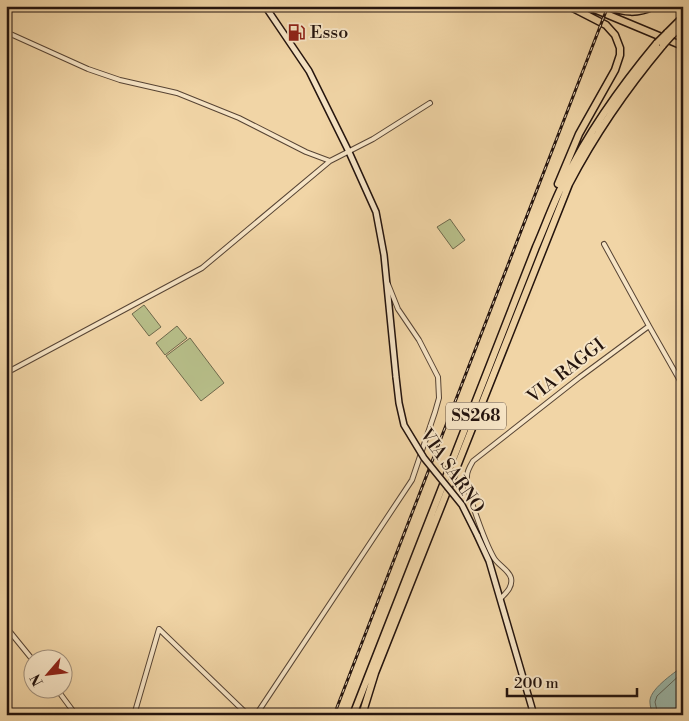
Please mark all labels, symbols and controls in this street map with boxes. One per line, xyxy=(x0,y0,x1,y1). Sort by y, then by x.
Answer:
place label: Esso xyxy=(310,21,348,44)
fuel station icon: Esso xyxy=(286,22,306,42)
street label: VIA RAGGI xyxy=(522,333,610,409)
road number: SS268 xyxy=(446,402,506,430)
street label: VIA SARNO xyxy=(414,424,489,518)
north arrow xyxy=(22,648,72,698)
scale bar xyxy=(507,666,636,698)
text: N xyxy=(27,671,48,689)
text: 200 m xyxy=(514,674,559,693)

